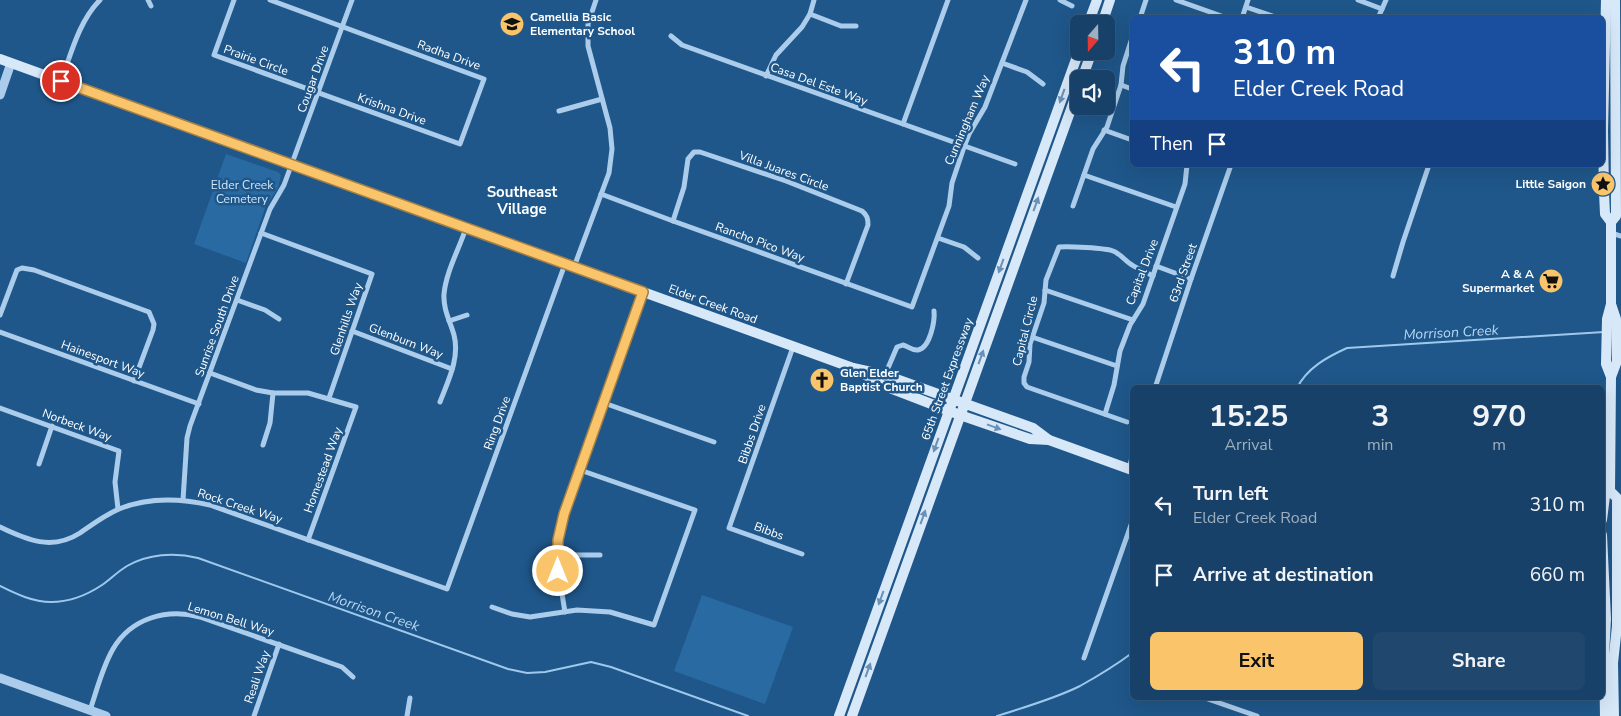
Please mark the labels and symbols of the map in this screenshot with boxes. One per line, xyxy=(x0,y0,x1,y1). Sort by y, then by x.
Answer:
place label: Camellia Basic Elementary School xyxy=(530,9,635,39)
school or university icon: Camellia Basic Elementary School xyxy=(499,11,525,37)
north arrow xyxy=(1070,15,1115,60)
street label: Radha Drive xyxy=(415,36,483,74)
street label: Prairie Circle xyxy=(221,41,291,79)
street label: Cougar Drive xyxy=(293,43,333,115)
street label: Casa Del Este Way xyxy=(768,59,871,109)
pin xyxy=(40,60,82,102)
street label: Cunningham Way xyxy=(941,72,994,168)
street label: Krishna Drive xyxy=(355,89,429,129)
one-way arrow xyxy=(1058,89,1065,104)
street label: Villa Juares Circle xyxy=(736,147,831,195)
place icon: Little Saigon xyxy=(1590,171,1616,197)
place label: Little Saigon xyxy=(1515,176,1586,192)
park label: Elder Creek Cemetery xyxy=(211,177,274,207)
district label: Southeast Village xyxy=(487,182,558,219)
one-way arrow xyxy=(1033,197,1040,212)
street label: Rancho Pico Way xyxy=(713,218,808,266)
street label: Capital Drive xyxy=(1122,237,1162,307)
street label: 63rd Street xyxy=(1165,241,1201,305)
one-way arrow xyxy=(997,258,1004,273)
place label: A & A Supermarket xyxy=(1462,266,1534,296)
supermarket icon: A & A Supermarket xyxy=(1538,268,1564,294)
street label: Sunrise South Drive xyxy=(191,273,243,379)
street label: Glenhills Way xyxy=(326,280,366,357)
street label: Elder Creek Road xyxy=(666,281,760,327)
street label: Capital Circle xyxy=(1009,294,1041,368)
street label: 65th Street Expressway xyxy=(917,315,977,442)
street label: Glenburn Way xyxy=(367,319,446,363)
water label: Morrison Creek xyxy=(1403,320,1500,344)
street label: Hainesport Way xyxy=(59,336,148,382)
one-way arrow xyxy=(977,349,985,364)
place label: Glen Elder Baptist Church xyxy=(840,365,923,395)
church icon: Glen Elder Baptist Church xyxy=(809,367,835,393)
street label: Ring Drive xyxy=(480,394,514,452)
street label: Bibbs Drive xyxy=(734,402,770,466)
street label: Norbeck Way xyxy=(40,405,115,445)
street label: Homestead Way xyxy=(300,424,346,515)
one-way arrow xyxy=(987,424,1002,431)
one-way arrow xyxy=(932,438,940,453)
street label: Rock Creek Way xyxy=(196,485,285,528)
one-way arrow xyxy=(920,510,927,525)
street label: Bibbs xyxy=(752,518,786,544)
position arrow xyxy=(531,544,583,596)
water label: Morrison Creek xyxy=(326,587,423,636)
one-way arrow xyxy=(877,591,885,606)
street label: Lemon Bell Way xyxy=(186,598,277,640)
street label: Reali Way xyxy=(240,648,274,706)
one-way arrow xyxy=(864,662,872,677)

